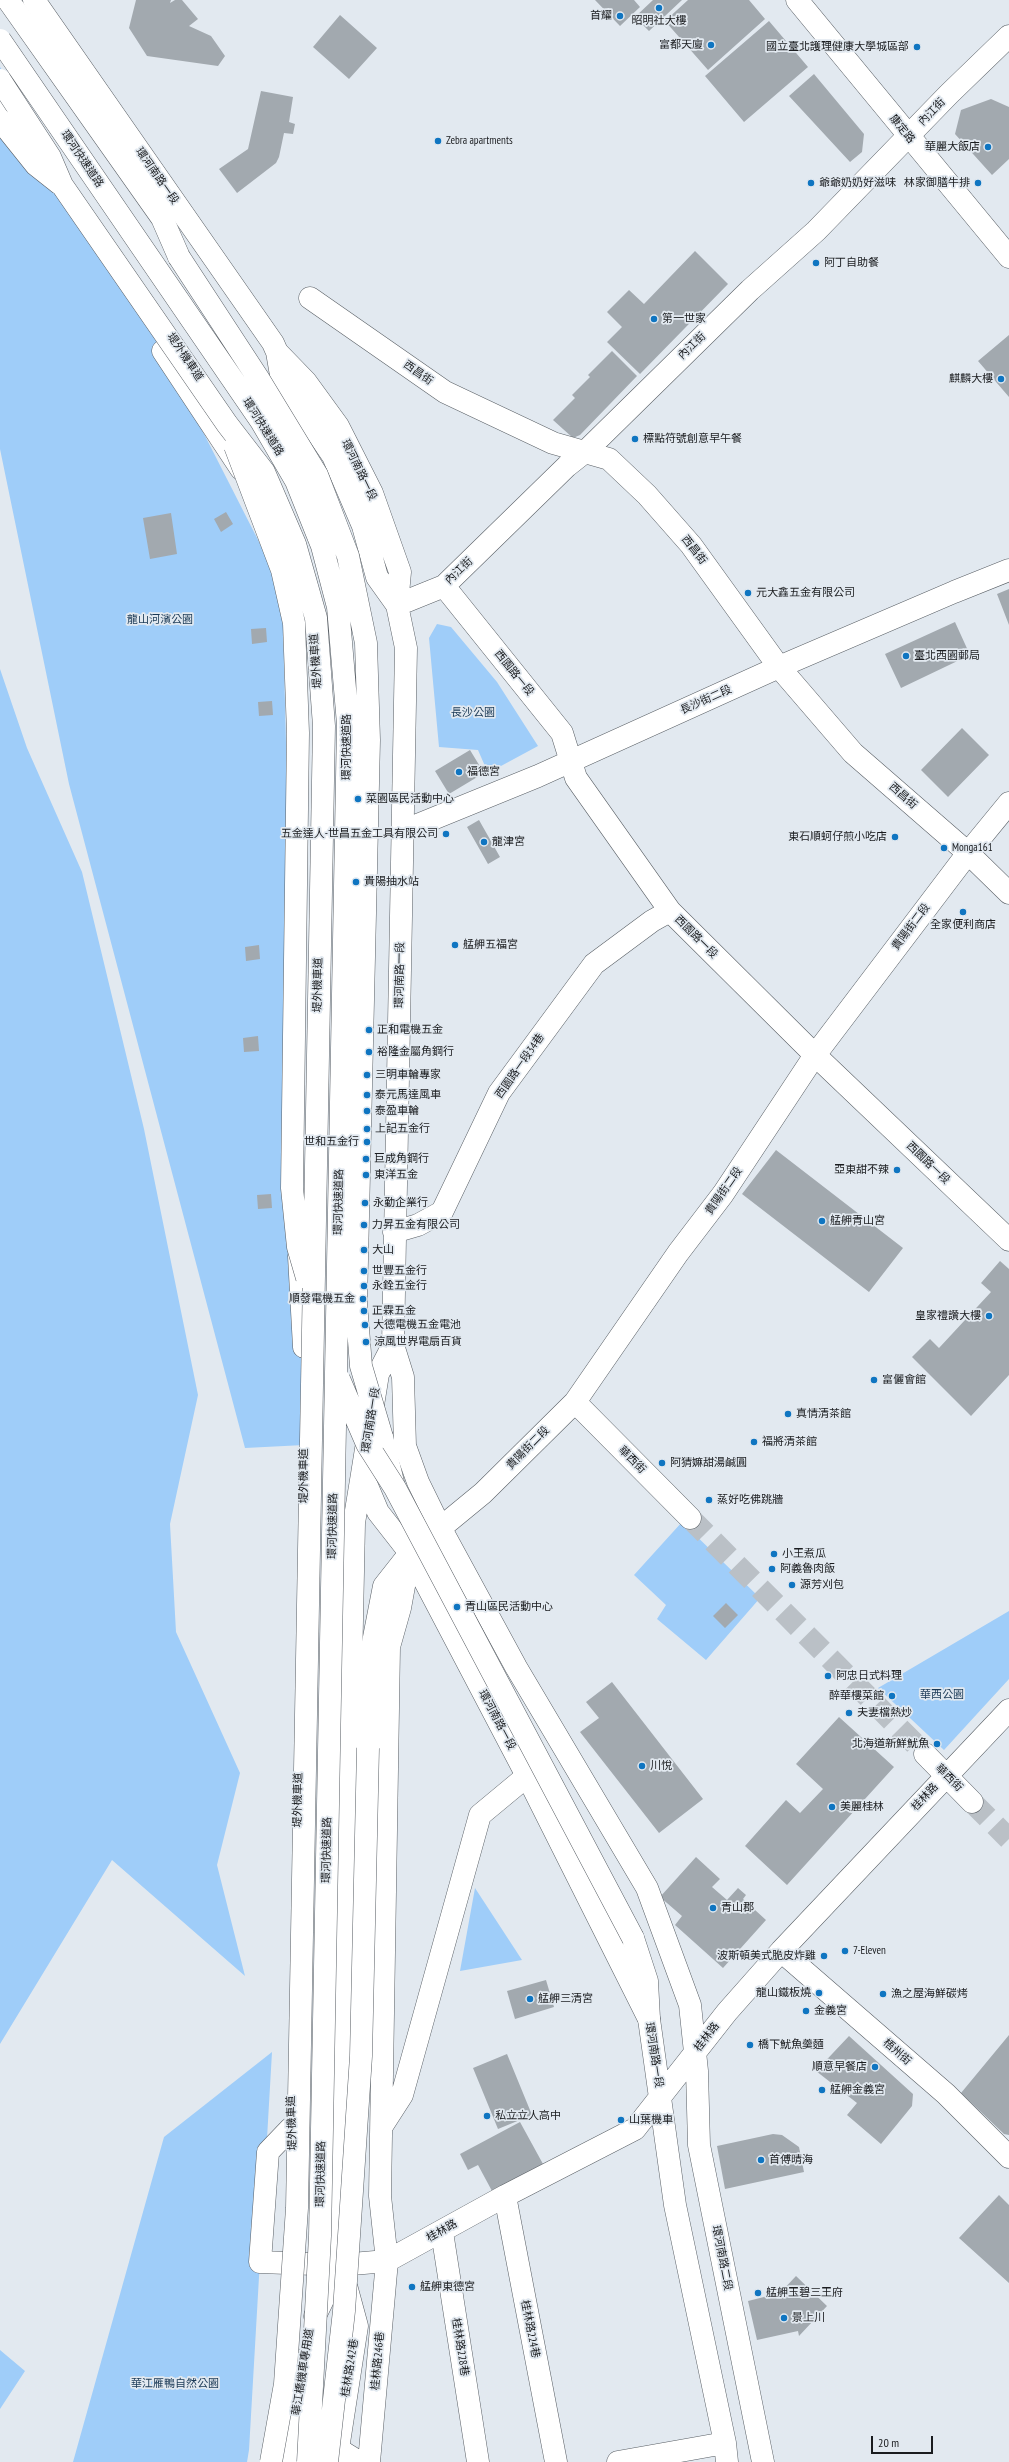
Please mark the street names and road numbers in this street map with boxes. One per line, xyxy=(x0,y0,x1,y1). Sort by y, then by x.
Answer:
street label: 內江街 xyxy=(916,96,948,128)
street label: 康定路 xyxy=(886,112,918,146)
street label: 環河快速道路 xyxy=(58,128,106,190)
street label: 環河南路一段 xyxy=(133,145,181,207)
street label: 內江街 xyxy=(676,330,708,362)
street label: 堤外機車道 xyxy=(164,331,206,383)
street label: 西昌街 xyxy=(401,358,435,388)
street label: 環河快速道路 xyxy=(240,396,286,458)
street label: 環河南路一段 xyxy=(339,437,379,503)
street label: 西昌街 xyxy=(679,533,709,567)
street label: 內江街 xyxy=(443,555,475,587)
street label: 堤外機車道 xyxy=(307,633,325,689)
street label: 西園路一段 xyxy=(492,647,536,699)
street label: 長沙街二段 xyxy=(678,683,734,717)
street label: 環河快速道路 xyxy=(340,714,354,780)
street label: 西昌街 xyxy=(886,780,920,812)
street label: 貴陽街二段 xyxy=(889,901,933,953)
street label: 西園路一段 xyxy=(672,913,720,961)
street label: 環河南路一段 xyxy=(393,942,407,1008)
street label: 堤外機車道 xyxy=(311,957,325,1013)
street label: 西園路一段34巷 xyxy=(493,1031,547,1101)
street label: 西園路一段 xyxy=(904,1139,952,1187)
street label: 貴陽街二段 xyxy=(703,1165,745,1217)
street label: 環河快速道路 xyxy=(332,1169,346,1235)
street label: 環河南路一段 xyxy=(359,1386,383,1454)
street label: 貴陽街二段 xyxy=(504,1424,552,1472)
street label: 華西街 xyxy=(616,1444,648,1476)
street label: 堤外機車道 xyxy=(297,1449,311,1503)
street label: 環河快速道路 xyxy=(326,1493,340,1559)
street label: 環河南路一段 xyxy=(476,1688,518,1752)
street label: 華西街 xyxy=(933,1762,965,1794)
street label: 堤外機車道 xyxy=(291,1772,305,1828)
street label: 桂林路 xyxy=(909,1780,941,1814)
street label: 環河快速道路 xyxy=(320,1817,334,1883)
street label: 桂林路 xyxy=(692,2020,722,2054)
street label: 環河南路一段 xyxy=(642,2021,666,2089)
street label: 梧州街 xyxy=(880,2036,914,2068)
street label: 堤外機車道 xyxy=(284,2095,300,2151)
street label: 環河快速道路 xyxy=(314,2141,328,2207)
street label: 桂林路 xyxy=(424,2217,460,2245)
street label: 環河南路二段 xyxy=(709,2224,735,2292)
street label: 桂林路224巷 xyxy=(518,2299,542,2359)
street label: 桂林路228巷 xyxy=(449,2317,471,2377)
street label: 華江橋機車專用道 xyxy=(290,2328,316,2416)
street label: 桂林路246巷 xyxy=(369,2331,387,2391)
street label: 桂林路242巷 xyxy=(339,2338,361,2398)

